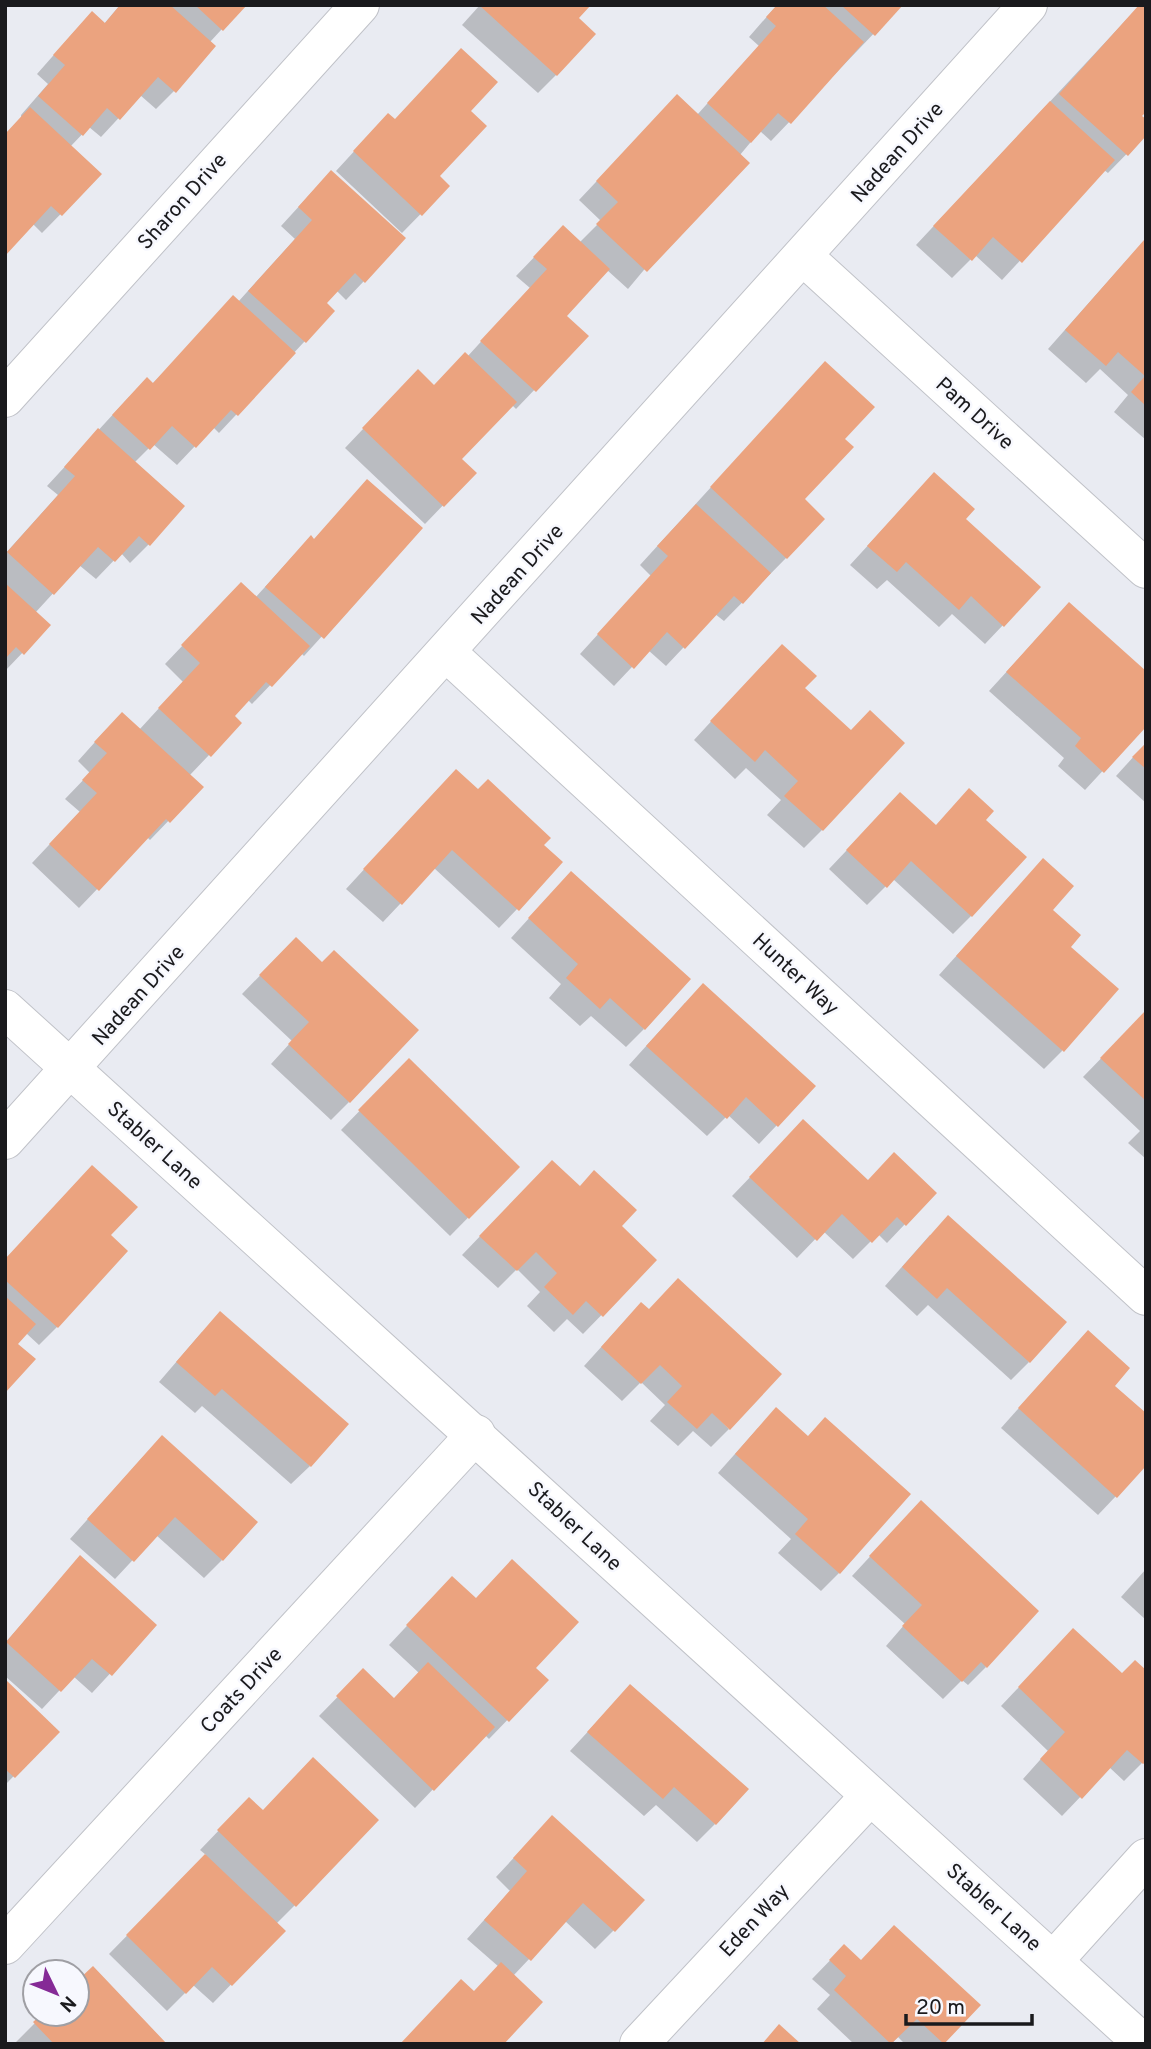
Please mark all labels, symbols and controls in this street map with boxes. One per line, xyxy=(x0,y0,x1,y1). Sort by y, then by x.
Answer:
street label: Nadean Drive xyxy=(846,97,950,209)
street label: Sharon Drive xyxy=(132,148,234,256)
street label: Pam Drive xyxy=(929,372,1019,456)
street label: Nadean Drive xyxy=(466,519,570,631)
street label: Hunter Way xyxy=(746,928,844,1022)
street label: Nadean Drive xyxy=(87,940,191,1052)
street label: Stabler Lane xyxy=(101,1096,207,1196)
street label: Stabler Lane xyxy=(521,1476,627,1578)
street label: Coats Drive xyxy=(195,1642,289,1740)
street label: Stabler Lane xyxy=(940,1858,1046,1958)
street label: Eden Way xyxy=(714,1879,796,1963)
north arrow xyxy=(21,1958,91,2028)
scale bar xyxy=(906,1982,1032,2026)
text: N xyxy=(54,1990,80,2016)
text: 20 m xyxy=(916,1995,965,2022)

